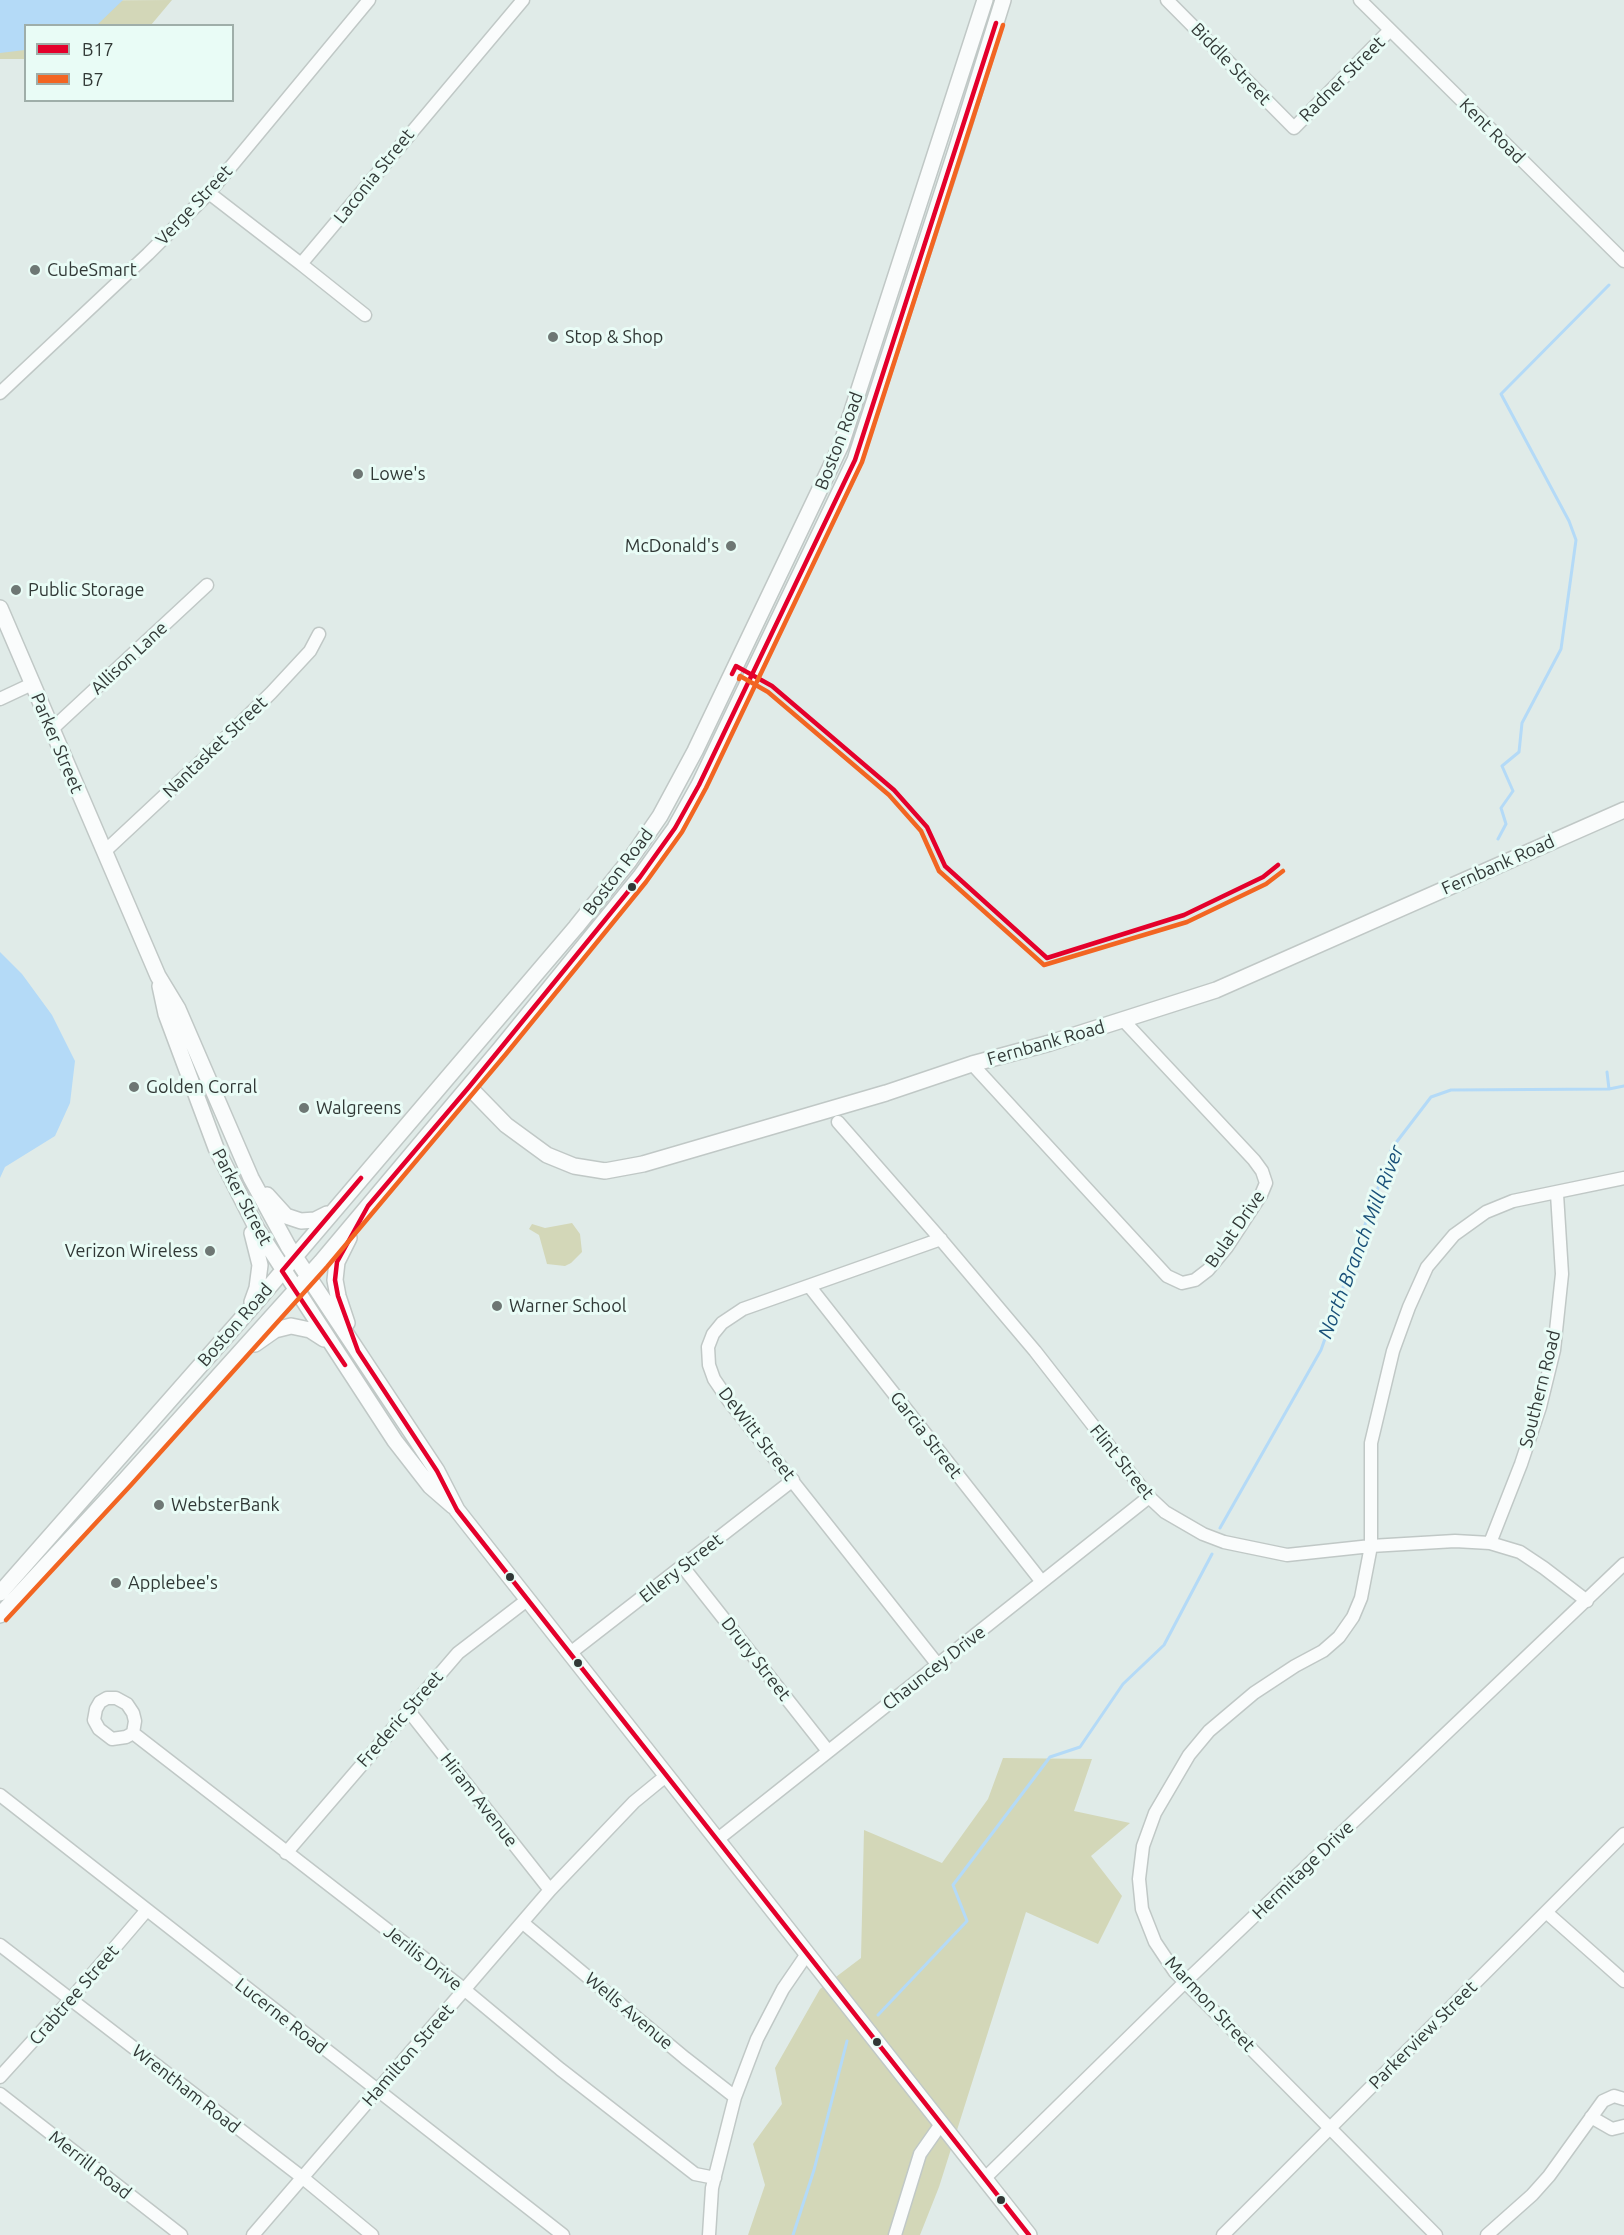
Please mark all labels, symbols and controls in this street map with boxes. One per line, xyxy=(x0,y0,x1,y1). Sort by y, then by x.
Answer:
street label: Biddle Street xyxy=(1186,18,1276,110)
legend xyxy=(24,24,234,102)
street label: Radner Street xyxy=(1295,32,1389,126)
text: B17 xyxy=(82,39,114,59)
text: B7 xyxy=(82,69,104,89)
street label: Kent Road xyxy=(1455,94,1529,168)
street label: Laconia Street xyxy=(329,124,419,228)
street label: Verge Street xyxy=(151,160,237,250)
place label: CubeSmart xyxy=(47,259,137,281)
marker: CubeSmart xyxy=(28,263,42,277)
place label: Stop & Shop xyxy=(565,326,663,348)
marker: Stop & Shop xyxy=(546,330,560,344)
street label: Boston Road xyxy=(810,389,868,493)
place label: Lowe's xyxy=(370,463,425,485)
marker: Lowe's xyxy=(351,467,365,481)
place label: McDonald's xyxy=(625,535,719,557)
marker: McDonald's xyxy=(724,539,738,553)
place label: Public Storage xyxy=(28,579,144,601)
marker: Public Storage xyxy=(9,583,23,597)
street label: Allison Lane xyxy=(86,617,172,699)
street label: Parker Street xyxy=(26,690,88,796)
street label: Nantasket Street xyxy=(158,692,272,802)
street label: Boston Road xyxy=(578,824,658,920)
street label: Fernbank Road xyxy=(1438,830,1558,900)
unlabelled marker xyxy=(626,881,638,893)
street label: Fernbank Road xyxy=(985,1016,1107,1070)
place label: Golden Corral xyxy=(146,1076,257,1098)
marker: Golden Corral xyxy=(127,1080,141,1094)
place label: Walgreens xyxy=(316,1097,401,1119)
marker: Walgreens xyxy=(297,1101,311,1115)
water label: North Branch Mill River xyxy=(1313,1142,1409,1342)
street label: Parker Street xyxy=(207,1145,277,1249)
street label: Bulat Drive xyxy=(1200,1186,1270,1272)
place label: Verizon Wireless xyxy=(65,1240,198,1262)
marker: Verizon Wireless xyxy=(203,1244,217,1258)
street label: Boston Road xyxy=(193,1279,277,1371)
place label: Warner School xyxy=(509,1295,626,1317)
marker: Warner School xyxy=(490,1299,504,1313)
street label: Southern Road xyxy=(1515,1328,1565,1450)
street label: DeWitt Street xyxy=(714,1383,800,1485)
street label: Garcia Street xyxy=(885,1387,967,1483)
street label: Flint Street xyxy=(1085,1420,1159,1504)
place label: WebsterBank xyxy=(171,1494,280,1516)
marker: WebsterBank xyxy=(152,1498,166,1512)
street label: Ellery Street xyxy=(635,1529,727,1607)
unlabelled marker xyxy=(504,1571,516,1583)
place label: Applebee's xyxy=(128,1572,218,1594)
marker: Applebee's xyxy=(109,1576,123,1590)
street label: Drury Street xyxy=(717,1613,795,1705)
street label: Chauncey Drive xyxy=(878,1621,990,1715)
unlabelled marker xyxy=(572,1657,584,1669)
street label: Frederic Street xyxy=(352,1667,448,1771)
street label: Hiram Avenue xyxy=(436,1749,522,1851)
street label: Hermitage Drive xyxy=(1248,1816,1358,1924)
street label: Jerilis Drive xyxy=(379,1921,467,1995)
street label: Crabtree Street xyxy=(25,1940,123,2050)
street label: Marmon Street xyxy=(1160,1952,1260,2056)
street label: Wells Avenue xyxy=(581,1968,677,2054)
street label: Lucerne Road xyxy=(231,1974,331,2058)
street label: Parkerview Street xyxy=(1364,1976,1482,2094)
street label: Hamilton Street xyxy=(358,1999,458,2111)
unlabelled marker xyxy=(871,2036,883,2048)
street label: Wrentham Road xyxy=(128,2040,244,2138)
street label: Merrill Road xyxy=(44,2126,136,2204)
unlabelled marker xyxy=(995,2194,1007,2206)

